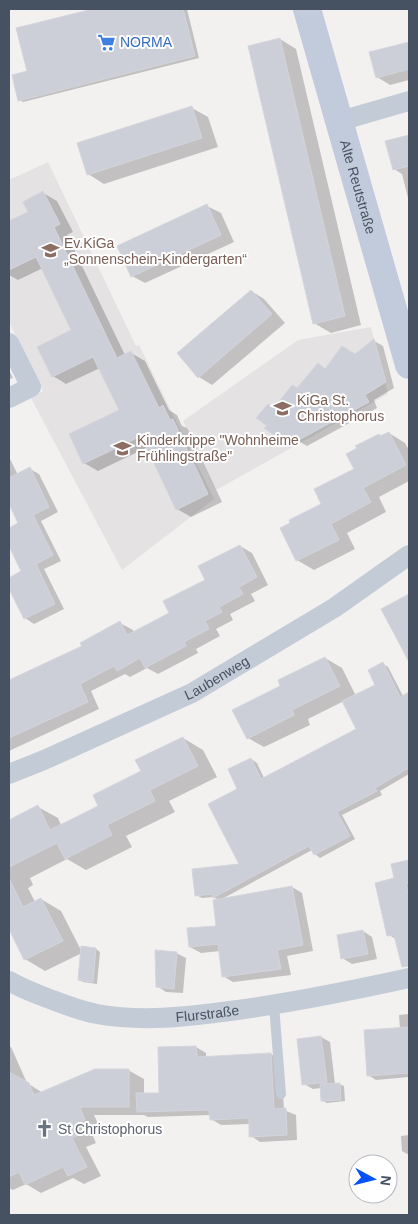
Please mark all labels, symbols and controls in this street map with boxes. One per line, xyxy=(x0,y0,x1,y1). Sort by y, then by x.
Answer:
supermarket icon: NORMA xyxy=(96,32,116,52)
place label: NORMA xyxy=(120,34,173,50)
street label: Alte Reutstraße xyxy=(337,138,379,236)
place label: Ev.KiGa „Sonnenschein-Kindergarten“ xyxy=(64,235,247,267)
school or university icon: Ev.KiGa „Sonnenschein-Kindergarten“ xyxy=(40,241,60,261)
place label: KiGa St. Christophorus xyxy=(297,392,384,424)
school or university icon: KiGa St. Christophorus xyxy=(273,398,293,418)
place label: Kinderkrippe "Wohnheime Frühlingstraße" xyxy=(137,432,299,464)
school or university icon: Kinderkrippe "Wohnheime Frühlingstraße" xyxy=(113,438,133,458)
street label: Laubenweg xyxy=(182,653,252,703)
street label: Flurstraße xyxy=(175,1002,240,1025)
church icon: St Christophorus xyxy=(34,1119,54,1139)
place label: St Christophorus xyxy=(58,1121,162,1137)
north arrow xyxy=(348,1154,398,1204)
text: N xyxy=(377,1175,394,1187)

